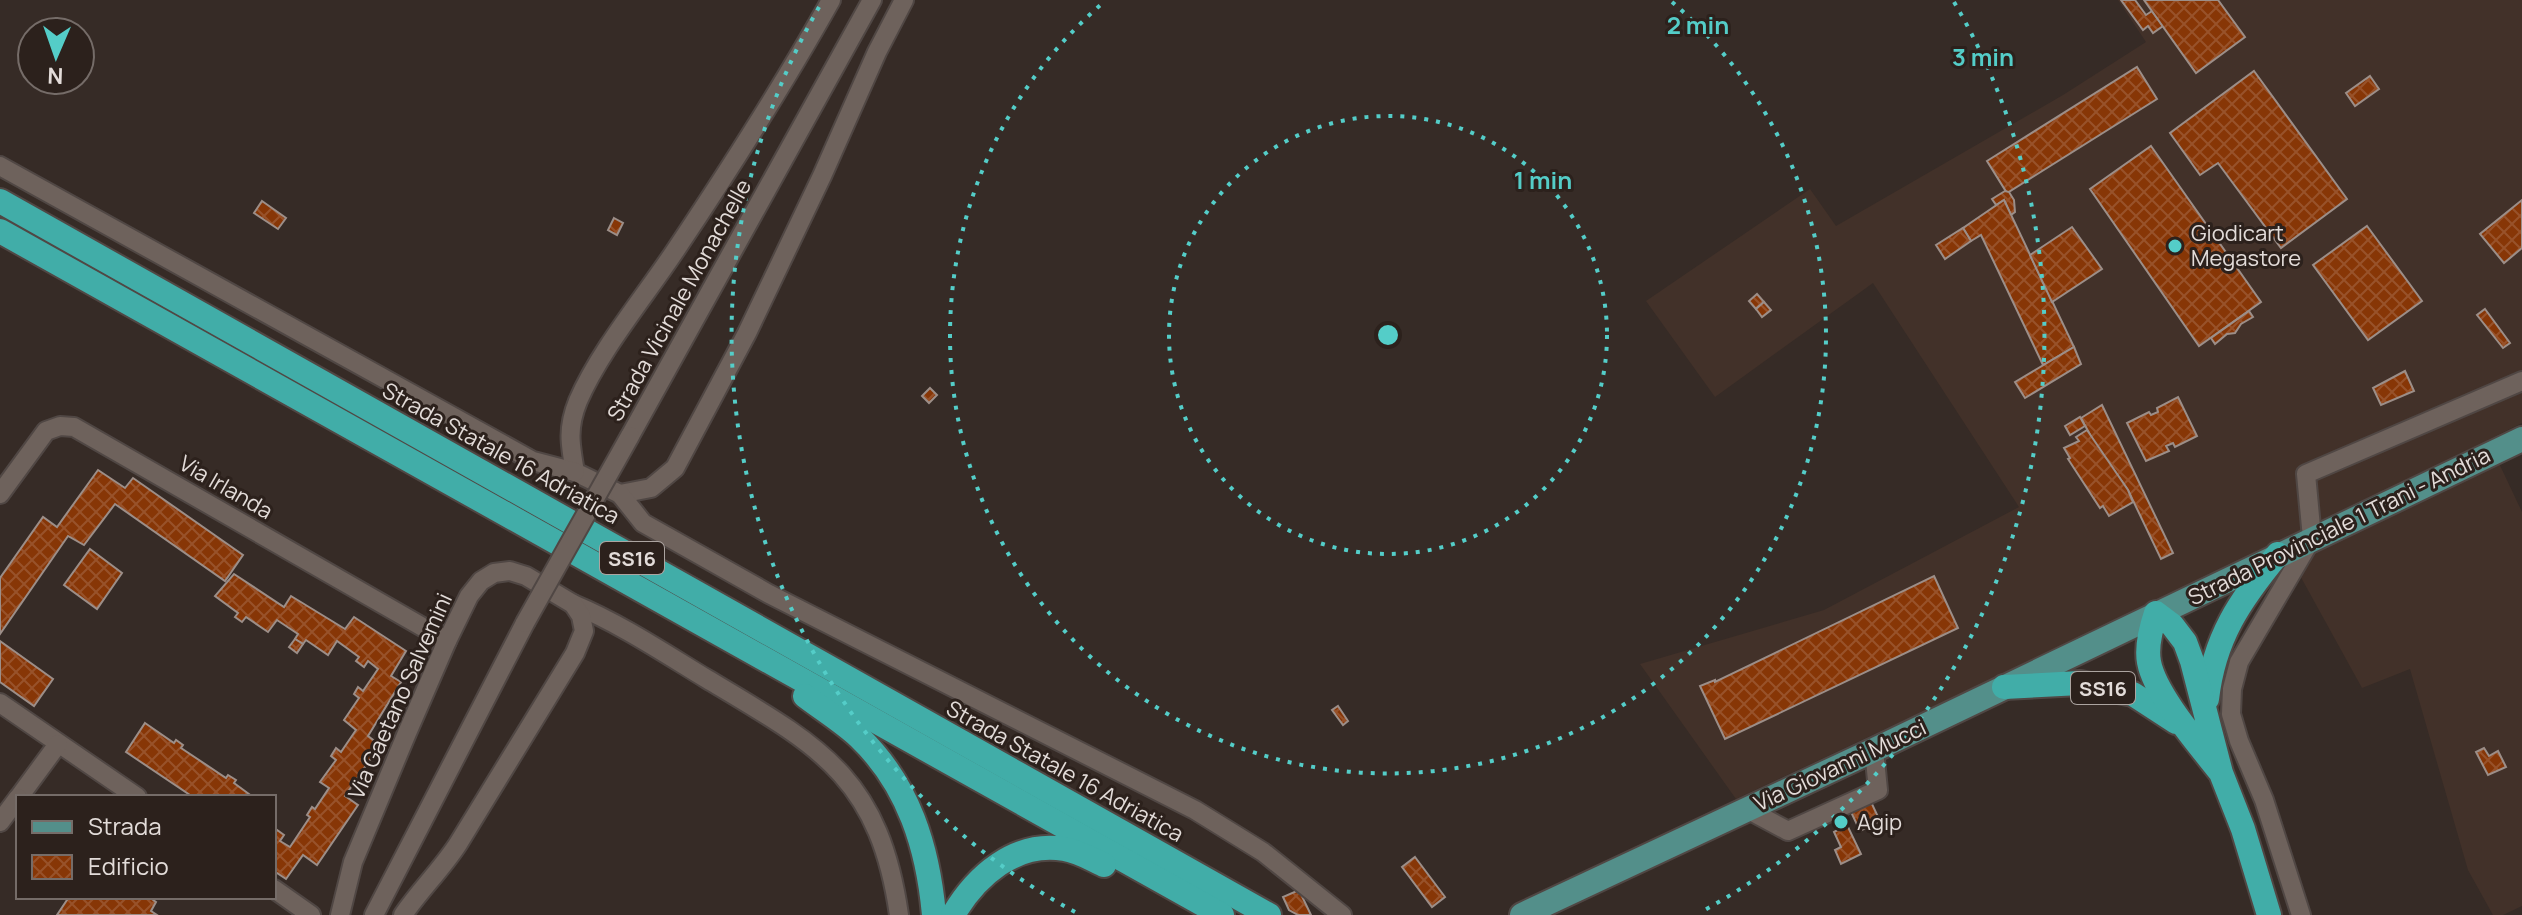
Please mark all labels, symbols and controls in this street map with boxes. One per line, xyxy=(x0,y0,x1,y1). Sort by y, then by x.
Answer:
text: 2 min xyxy=(1667,8,1729,41)
north arrow xyxy=(16,16,96,96)
text: 3 min xyxy=(1952,40,2014,73)
text: N xyxy=(47,61,64,91)
text: 1 min xyxy=(1514,163,1572,196)
street label: Strada Vicinale Monachelle xyxy=(600,173,758,426)
place label: Giodicart Megastore xyxy=(2191,218,2301,273)
marker: Giodicart Megastore xyxy=(2166,237,2184,255)
centre of rings xyxy=(1374,321,1402,349)
street label: Strada Statale 16 Adriatica xyxy=(377,375,625,531)
street label: Strada Provinciale 1 Trani - Andria xyxy=(2183,440,2495,612)
street label: Via Irlanda xyxy=(174,448,278,526)
road number: SS16 xyxy=(600,542,664,574)
street label: Via Gaetano Salvemini xyxy=(341,588,459,804)
road number: SS16 xyxy=(2071,672,2135,704)
street label: Strada Statale 16 Adriatica xyxy=(941,693,1189,849)
street label: Via Giovanni Mucci xyxy=(1749,712,1931,818)
legend xyxy=(16,795,276,899)
place label: Agip xyxy=(1857,807,1902,837)
text: Strada xyxy=(88,809,161,842)
marker: Agip xyxy=(1832,813,1850,831)
text: Edificio xyxy=(88,849,169,882)

